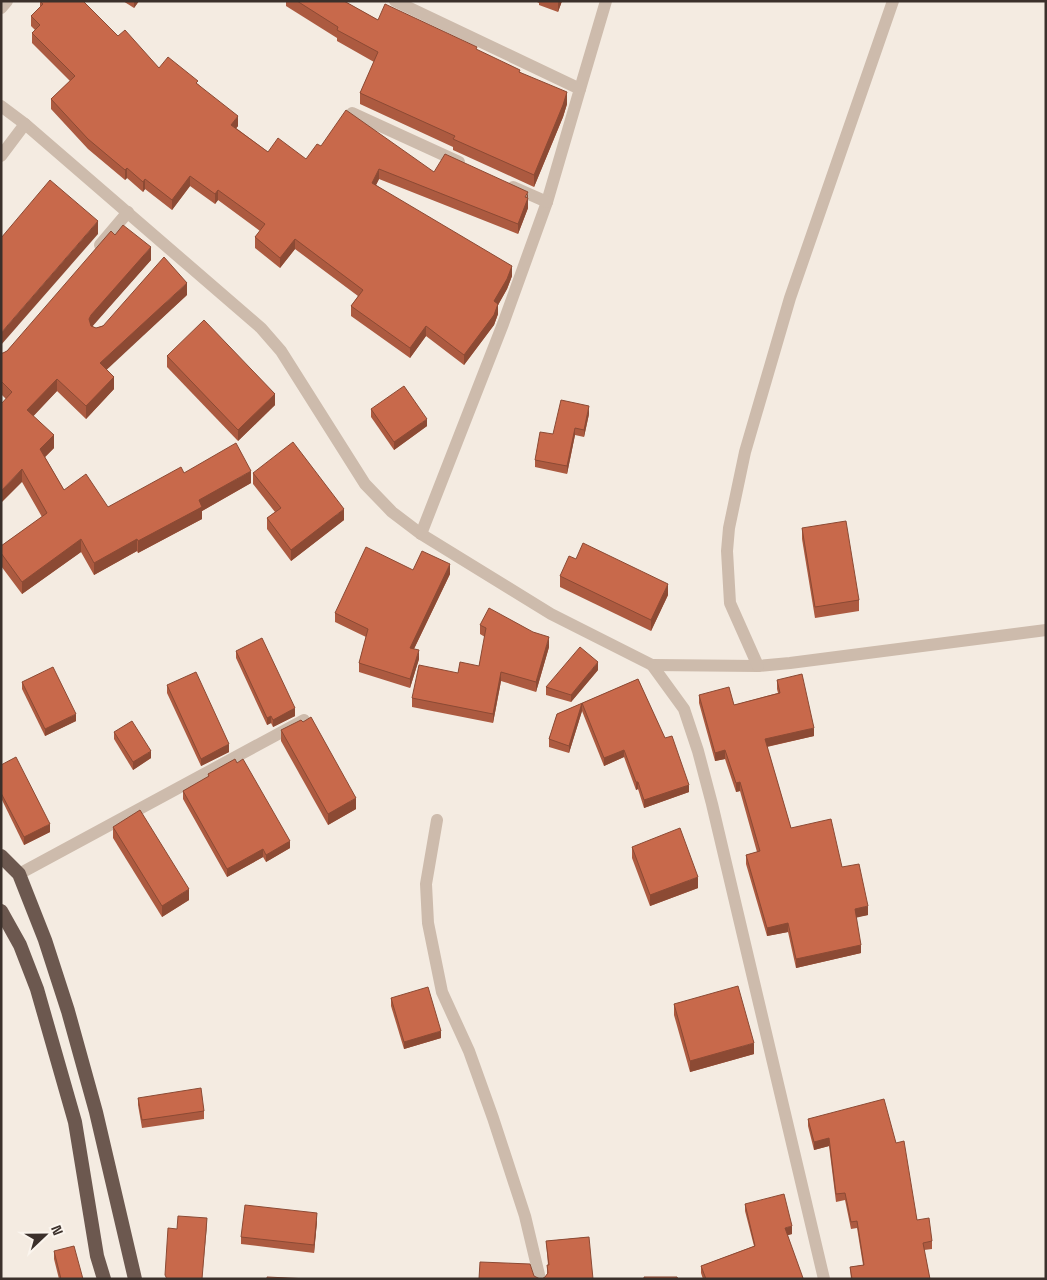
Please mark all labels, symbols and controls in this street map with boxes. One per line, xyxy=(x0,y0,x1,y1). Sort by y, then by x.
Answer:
north arrow xyxy=(20,1210,70,1260)
text: N xyxy=(47,1222,67,1238)

